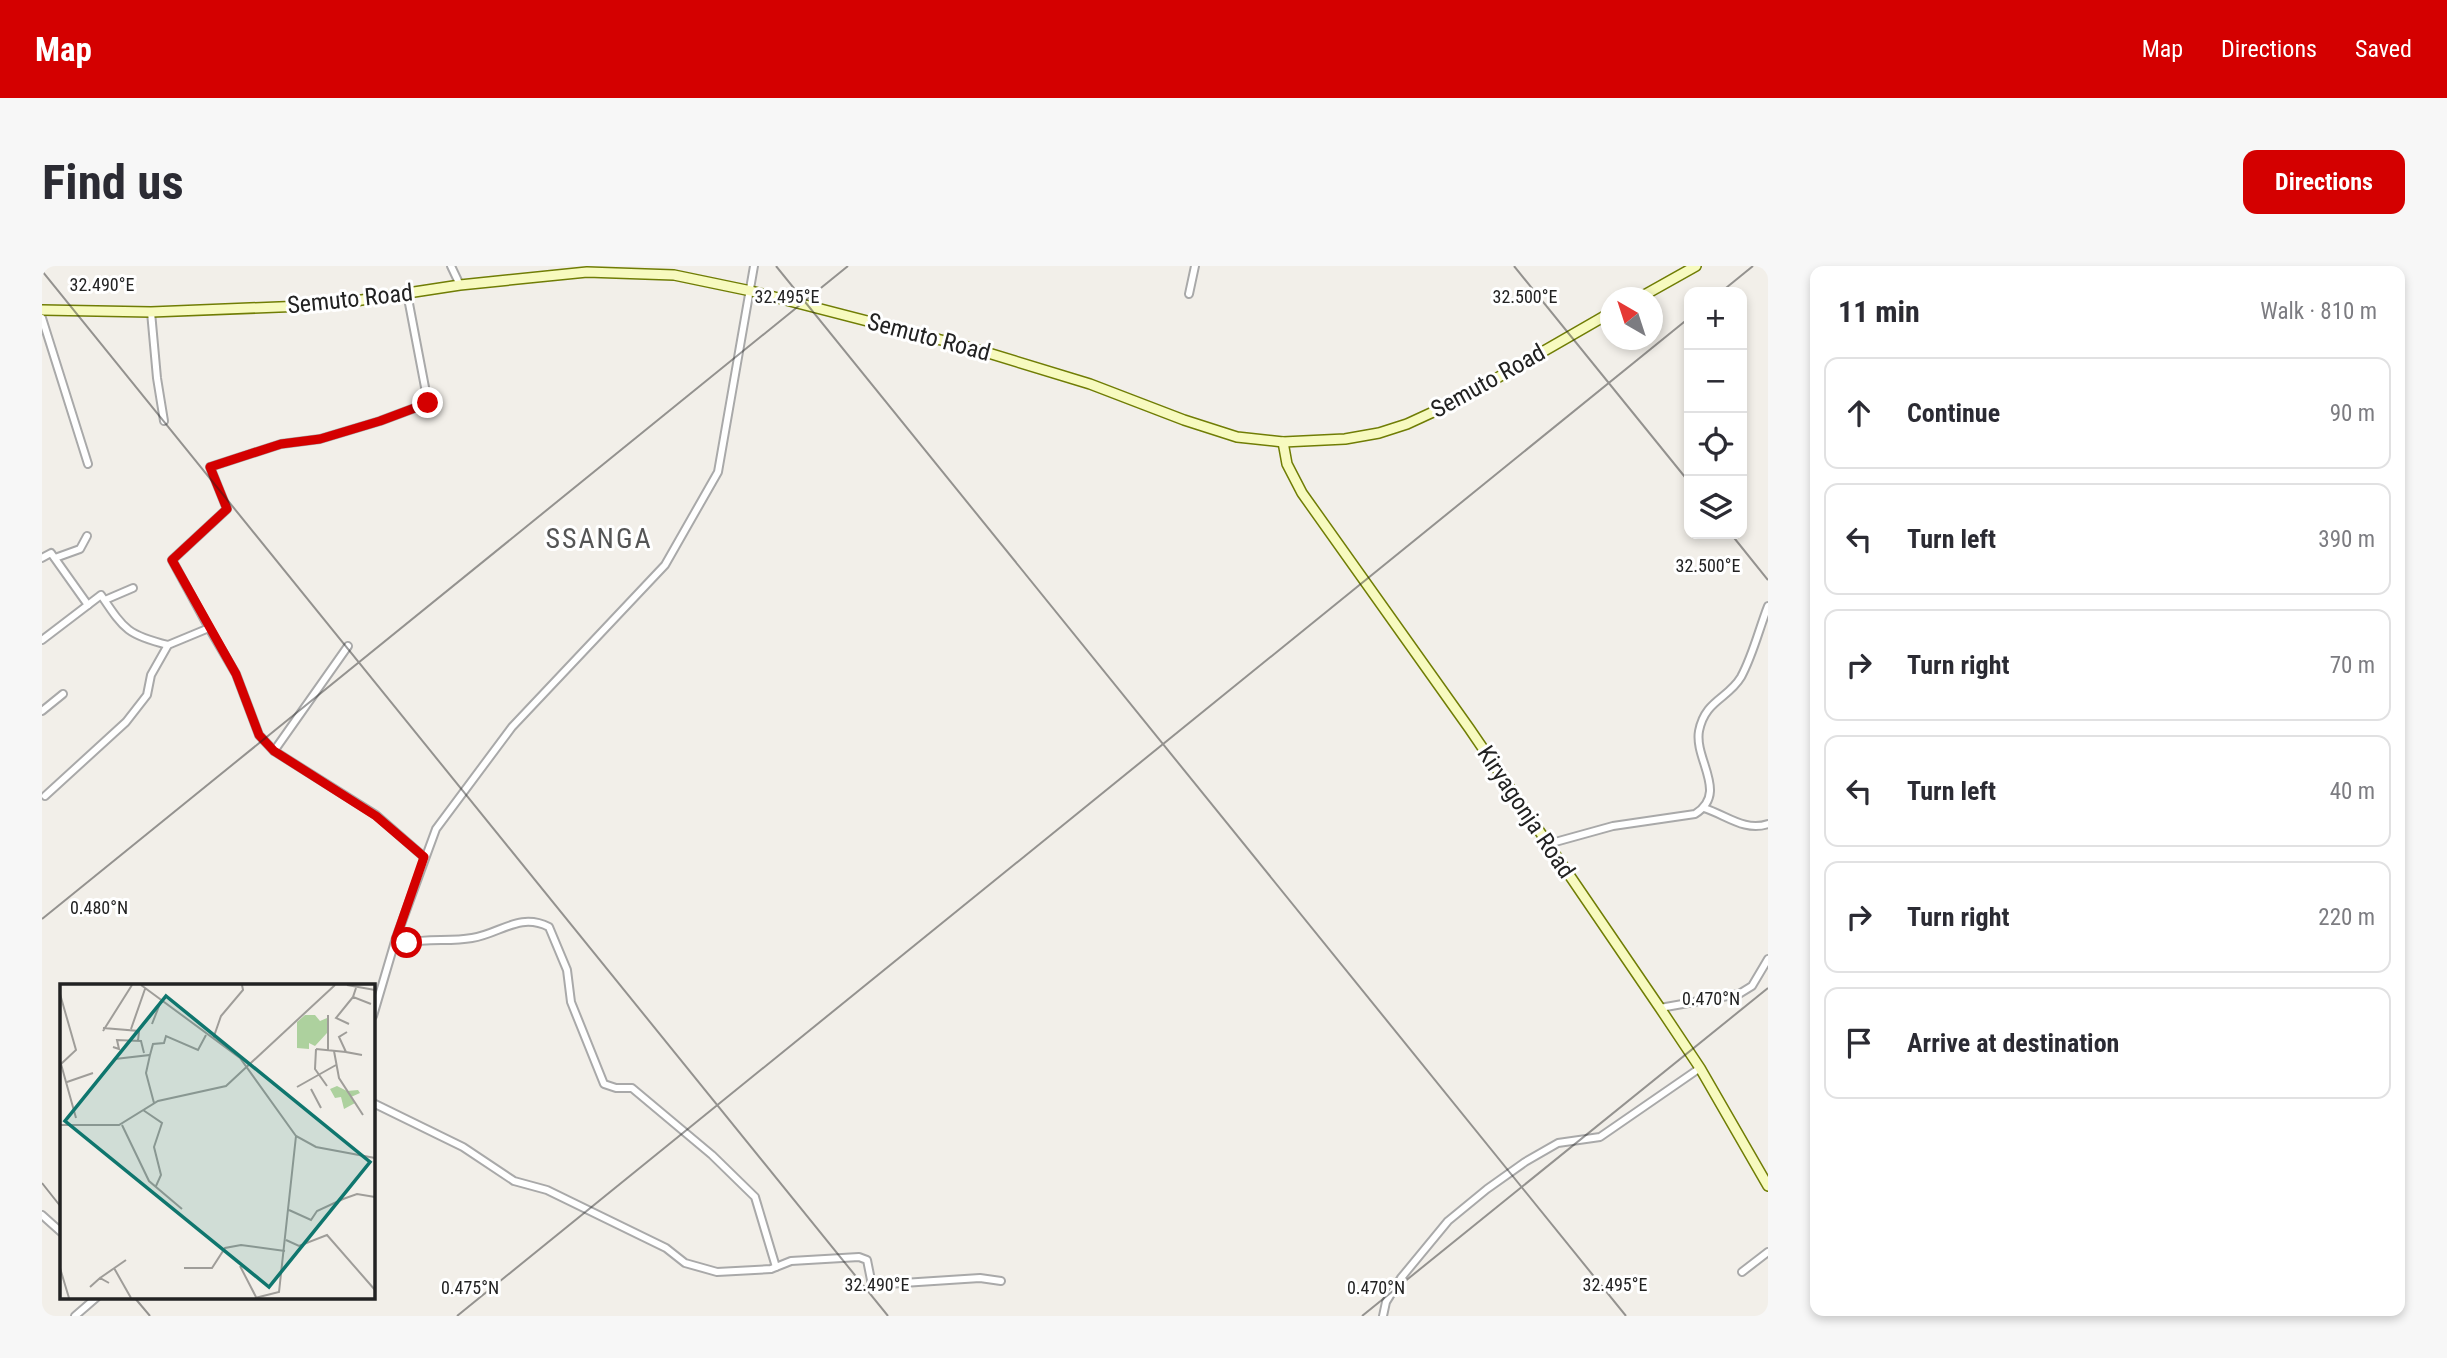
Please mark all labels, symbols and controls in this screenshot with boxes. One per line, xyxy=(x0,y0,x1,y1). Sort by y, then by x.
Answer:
text: Map xyxy=(35,30,92,69)
text: Map xyxy=(2142,35,2183,63)
text: Directions xyxy=(2221,35,2317,63)
text: Saved xyxy=(2355,35,2412,63)
button: Directions xyxy=(2243,150,2405,214)
text: Find us xyxy=(42,154,184,211)
text: 32.490°E xyxy=(70,274,134,295)
street label: Semuto Road xyxy=(286,278,414,320)
text: 32.495°E xyxy=(755,286,819,307)
text: 32.500°E xyxy=(1493,286,1557,307)
north arrow xyxy=(1600,287,1663,350)
map controls xyxy=(1684,287,1747,539)
button: + xyxy=(1684,287,1747,350)
text: 11 min xyxy=(1838,294,1920,329)
text: Walk · 810 m xyxy=(2260,298,2377,325)
street label: Semuto Road xyxy=(865,307,993,367)
street label: Semuto Road xyxy=(1426,338,1550,424)
button: − xyxy=(1684,350,1747,413)
route end xyxy=(412,387,443,418)
icon: ahead xyxy=(1840,394,1878,432)
text: Continue xyxy=(1907,398,2000,428)
text: 90 m xyxy=(2330,400,2375,427)
button: locate xyxy=(1684,413,1747,476)
button: layers xyxy=(1684,476,1747,539)
icon: left xyxy=(1840,520,1878,558)
district label: SSANGA xyxy=(545,522,653,555)
text: Turn left xyxy=(1907,524,1996,554)
text: 390 m xyxy=(2318,526,2375,553)
text: 32.500°E xyxy=(1676,555,1740,576)
icon: right xyxy=(1840,646,1878,684)
text: Turn right xyxy=(1907,650,2009,680)
text: 70 m xyxy=(2330,652,2375,679)
street label: Kiryagonja Road xyxy=(1471,741,1581,883)
icon: left xyxy=(1840,772,1878,810)
text: Turn left xyxy=(1907,776,1996,806)
text: 40 m xyxy=(2330,778,2375,805)
text: 0.480°N xyxy=(70,897,128,918)
icon: right xyxy=(1840,898,1878,936)
text: Turn right xyxy=(1907,902,2009,932)
text: 220 m xyxy=(2318,904,2375,931)
route start xyxy=(391,927,422,958)
inset map xyxy=(60,984,374,1298)
text: 0.470°N xyxy=(1682,988,1740,1009)
icon: arrive xyxy=(1840,1024,1878,1062)
text: Arrive at destination xyxy=(1907,1028,2119,1058)
text: 32.490°E xyxy=(845,1274,909,1295)
text: 32.495°E xyxy=(1583,1274,1647,1295)
text: 0.475°N xyxy=(441,1277,499,1298)
text: 0.470°N xyxy=(1347,1277,1405,1298)

